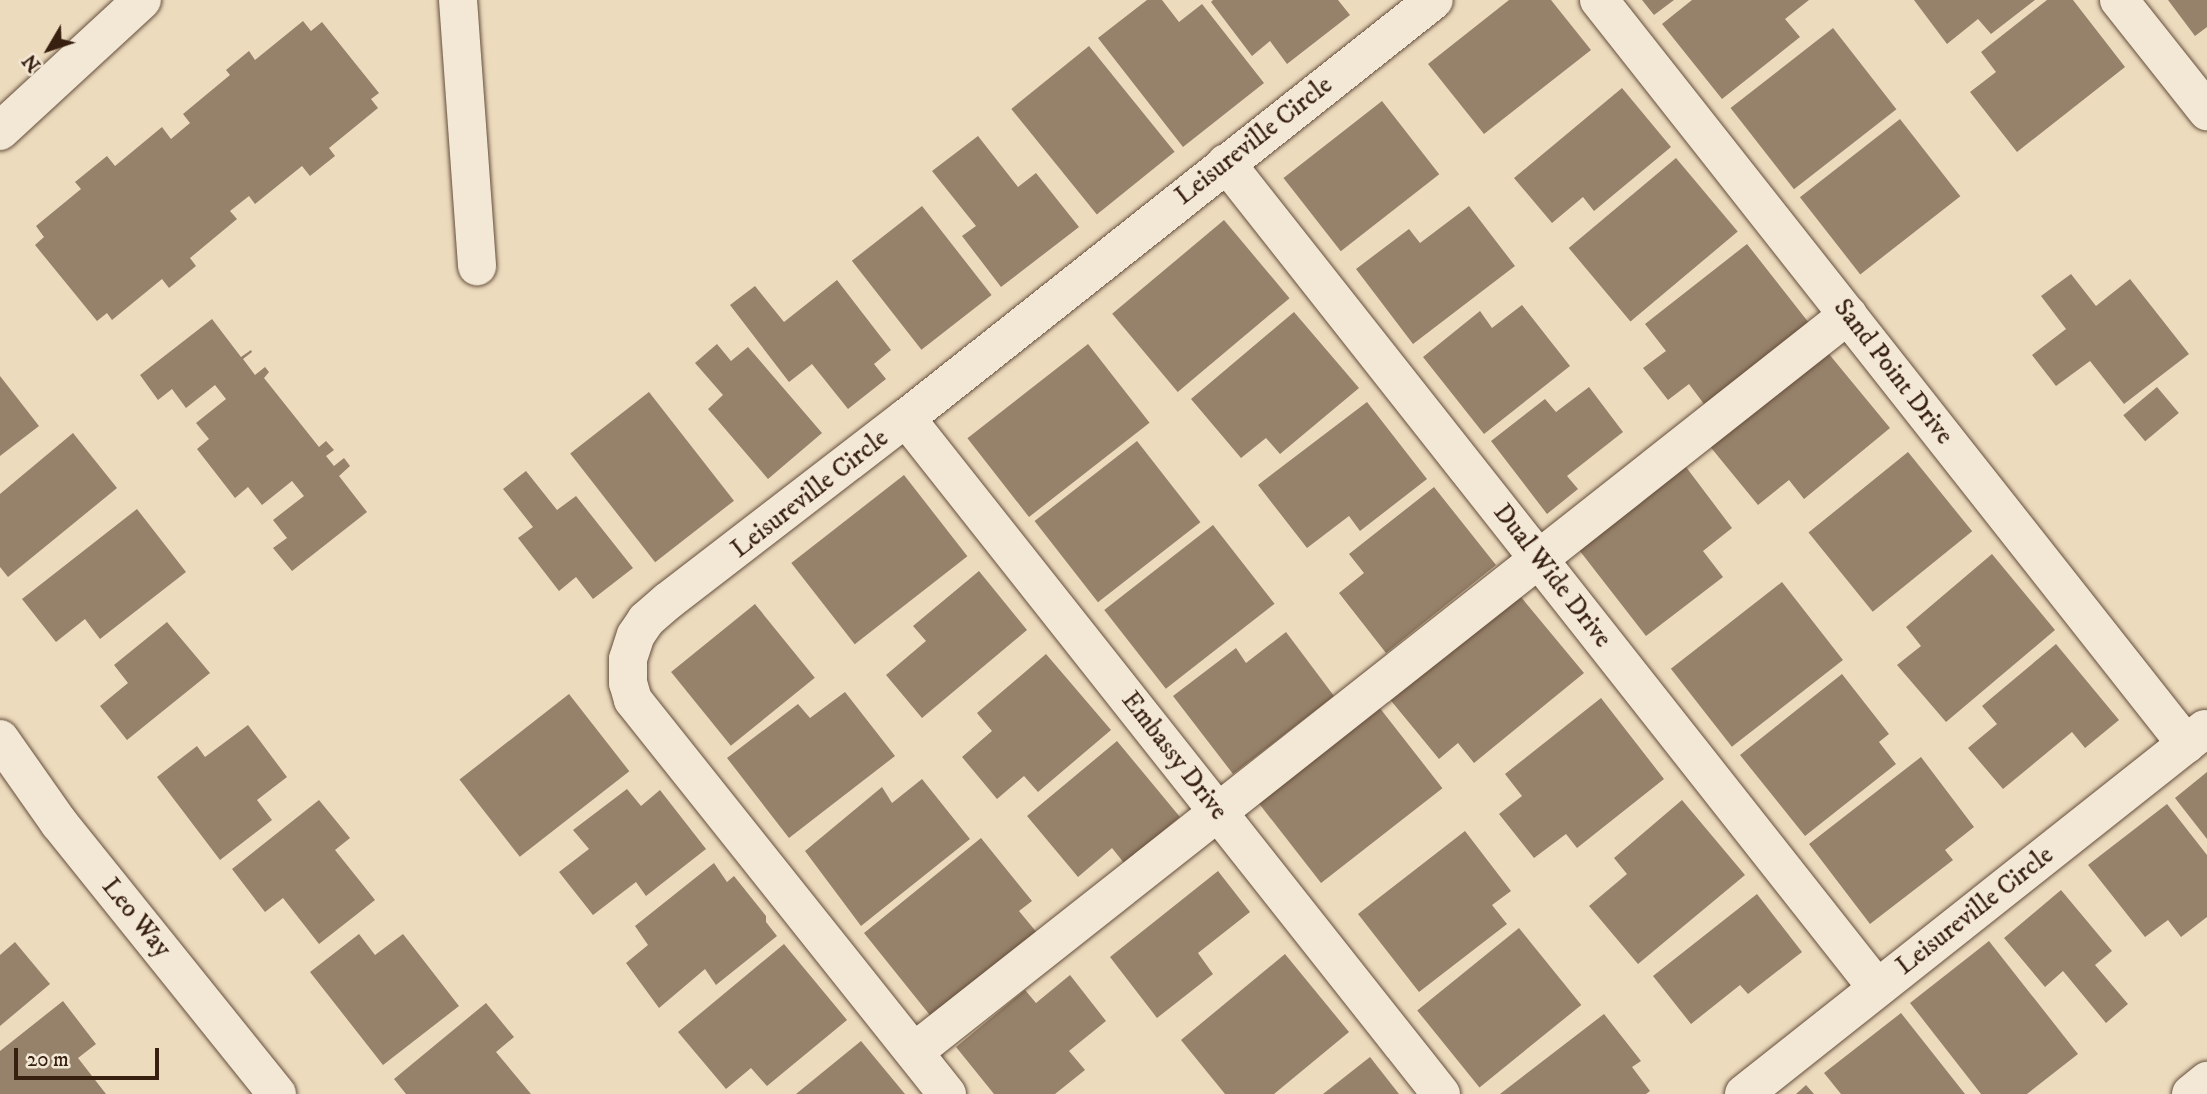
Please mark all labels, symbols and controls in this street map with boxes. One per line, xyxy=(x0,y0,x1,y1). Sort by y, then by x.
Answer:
north arrow xyxy=(14,14,84,84)
text: N xyxy=(18,49,46,76)
street label: Leisureville Circle xyxy=(1169,70,1339,212)
street label: Sand Point Drive xyxy=(1827,293,1959,451)
street label: Leisureville Circle xyxy=(725,423,895,565)
street label: Dual Wide Drive xyxy=(1486,498,1618,654)
street label: Embassy Drive xyxy=(1114,686,1234,826)
street label: Leisureville Circle xyxy=(1890,840,2060,982)
street label: Leo Way xyxy=(95,872,177,964)
scale bar xyxy=(18,1034,163,1078)
text: 20 m xyxy=(27,1047,69,1073)

